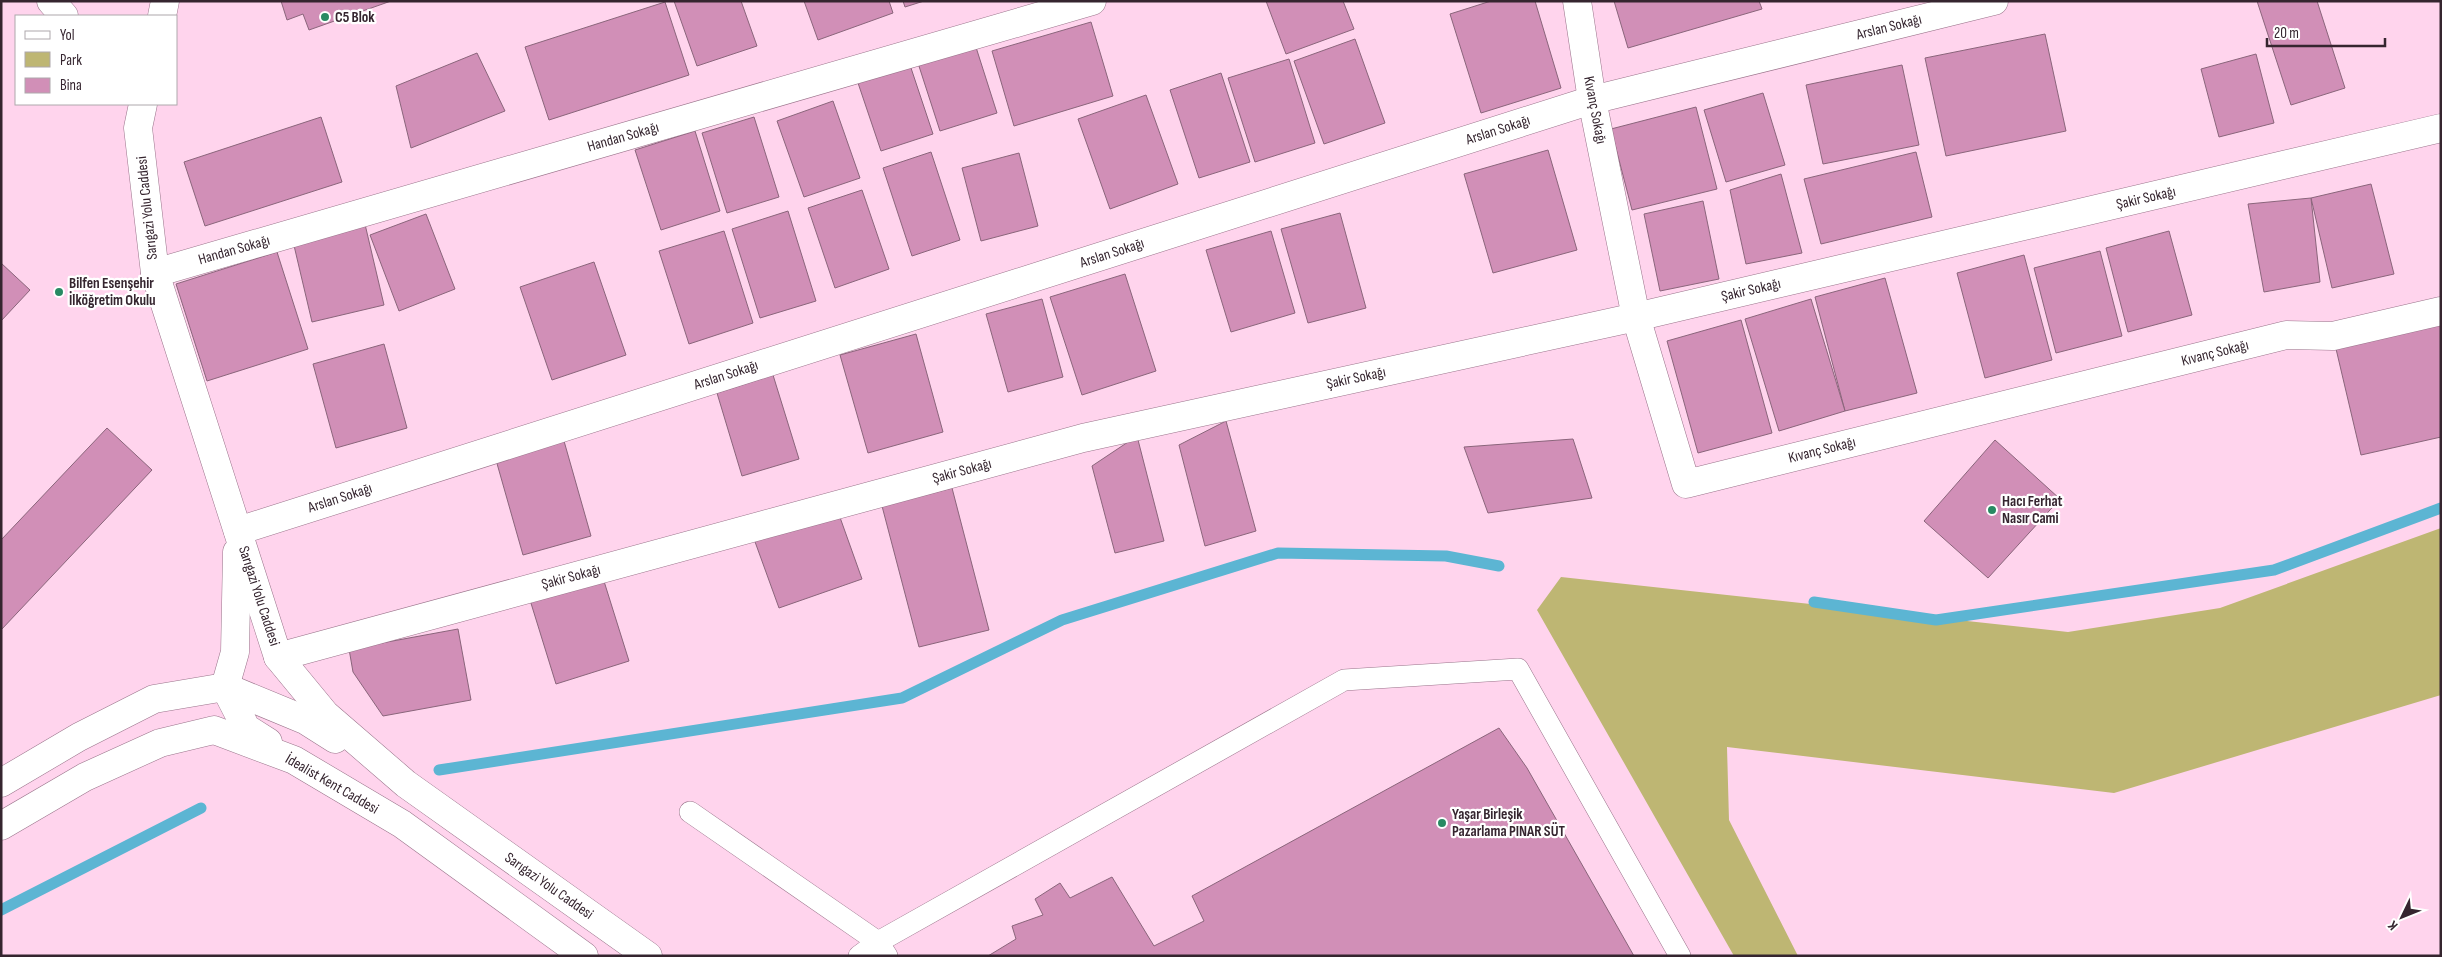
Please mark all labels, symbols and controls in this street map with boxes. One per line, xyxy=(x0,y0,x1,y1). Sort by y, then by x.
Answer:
place label: C5 Blok xyxy=(335,8,375,27)
street label: Arslan Sokağı xyxy=(1853,10,1924,44)
marker: C5 Blok xyxy=(319,11,331,23)
legend xyxy=(15,15,178,105)
scale bar xyxy=(2267,15,2384,47)
text: 20 m xyxy=(2274,24,2299,43)
text: Yol xyxy=(60,26,75,45)
text: Park xyxy=(60,51,82,70)
street label: Kıvanç Sokağı xyxy=(1579,75,1611,145)
text: Bina xyxy=(60,76,82,95)
street label: Arslan Sokağı xyxy=(1463,111,1533,150)
street label: Handan Sokağı xyxy=(585,118,661,156)
street label: Sarıgazi Yolu Caddesi xyxy=(132,155,162,261)
street label: Şakir Sokağı xyxy=(2114,182,2178,214)
street label: Handan Sokağı xyxy=(196,231,272,269)
street label: Arslan Sokağı xyxy=(1077,234,1147,273)
place label: Bilfen Esenşehir İlköğretim Okulu xyxy=(69,274,156,310)
street label: Şakir Sokağı xyxy=(1719,274,1783,306)
marker: Bilfen Esenşehir İlköğretim Okulu xyxy=(53,286,65,298)
street label: Kıvanç Sokağı xyxy=(2179,335,2251,371)
street label: Arslan Sokağı xyxy=(691,356,761,395)
street label: Şakir Sokağı xyxy=(1325,362,1387,394)
street label: Kıvanç Sokağı xyxy=(1786,432,1858,468)
street label: Şakir Sokağı xyxy=(930,454,994,488)
street label: Arslan Sokağı xyxy=(305,479,375,518)
place label: Hacı Ferhat Nasır Cami xyxy=(2002,492,2063,528)
marker: Hacı Ferhat Nasır Cami xyxy=(1986,504,1998,516)
street label: Sarıgazi Yolu Caddesi xyxy=(234,544,284,649)
street label: Şakir Sokağı xyxy=(539,560,603,594)
street label: İdealist Kent Caddesi xyxy=(282,750,382,819)
place label: Yaşar Birleşik Pazarlama PINAR SÜT xyxy=(1452,805,1565,841)
marker: Yaşar Birleşik Pazarlama PINAR SÜT xyxy=(1436,817,1448,829)
street label: Sarıgazi Yolu Caddesi xyxy=(501,848,597,924)
north arrow xyxy=(2377,892,2427,942)
text: K xyxy=(2384,917,2401,934)

